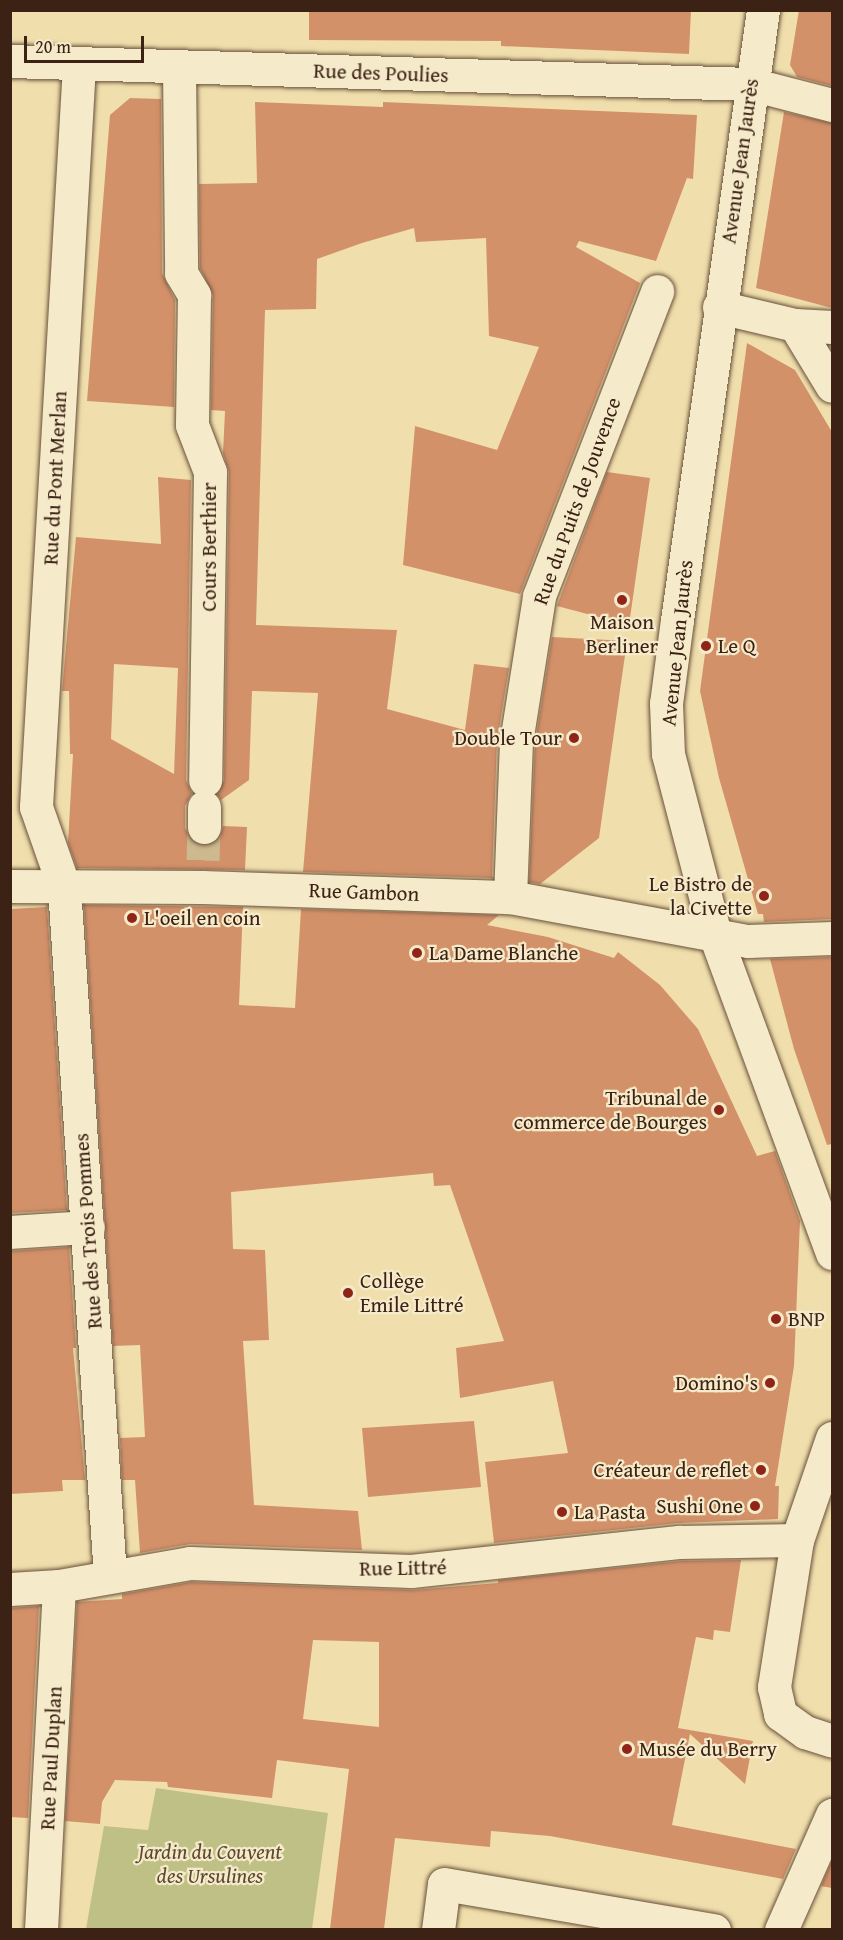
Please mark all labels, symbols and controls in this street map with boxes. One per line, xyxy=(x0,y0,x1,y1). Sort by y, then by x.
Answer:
scale bar xyxy=(27,24,147,62)
text: 20 m xyxy=(35,33,71,60)
street label: Rue des Poulies xyxy=(313,58,449,88)
street label: Avenue Jean Jaurès xyxy=(716,77,764,245)
street label: Rue du Pont Merlan xyxy=(38,390,72,566)
street label: Rue du Puits de Jouvence xyxy=(528,394,626,608)
street label: Cours Berthier xyxy=(196,482,222,612)
street label: Avenue Jean Jaurès xyxy=(656,559,698,727)
marker: Maison Berliner xyxy=(615,593,629,607)
place label: Maison Berliner xyxy=(586,609,658,659)
place label: Le Q xyxy=(718,633,755,659)
marker: Le Q xyxy=(699,639,713,653)
place label: Double Tour xyxy=(454,725,562,751)
marker: Double Tour xyxy=(567,731,581,745)
place label: Le Bistro de la Civette xyxy=(649,871,752,921)
street label: Rue Gambon xyxy=(308,877,420,907)
marker: Le Bistro de la Civette xyxy=(757,889,771,903)
place label: L'oeil en coin xyxy=(144,905,261,931)
marker: L'oeil en coin xyxy=(125,911,139,925)
place label: La Dame Blanche xyxy=(429,940,578,966)
marker: La Dame Blanche xyxy=(410,946,424,960)
place label: Tribunal de commerce de Bourges xyxy=(514,1085,707,1135)
marker: Tribunal de commerce de Bourges xyxy=(712,1103,726,1117)
street label: Rue des Trois Pommes xyxy=(69,1132,107,1330)
place label: Collège Emile Littré xyxy=(360,1268,464,1318)
marker: Collège Emile Littré xyxy=(341,1286,355,1300)
place label: BNP xyxy=(788,1306,825,1332)
marker: BNP xyxy=(769,1312,783,1326)
place label: Domino's xyxy=(675,1370,758,1396)
marker: Domino's xyxy=(763,1376,777,1390)
place label: Créateur de reflet xyxy=(593,1457,749,1483)
marker: Créateur de reflet xyxy=(754,1463,768,1477)
place label: Sushi One xyxy=(656,1493,743,1519)
place label: La Pasta xyxy=(574,1499,646,1525)
marker: Sushi One xyxy=(748,1499,762,1513)
marker: La Pasta xyxy=(555,1505,569,1519)
street label: Rue Littré xyxy=(359,1555,447,1581)
street label: Rue Paul Duplan xyxy=(35,1685,67,1831)
place label: Musée du Berry xyxy=(639,1736,777,1762)
marker: Musée du Berry xyxy=(620,1742,634,1756)
park label: Jardin du Couvent des Ursulines xyxy=(138,1839,282,1889)

